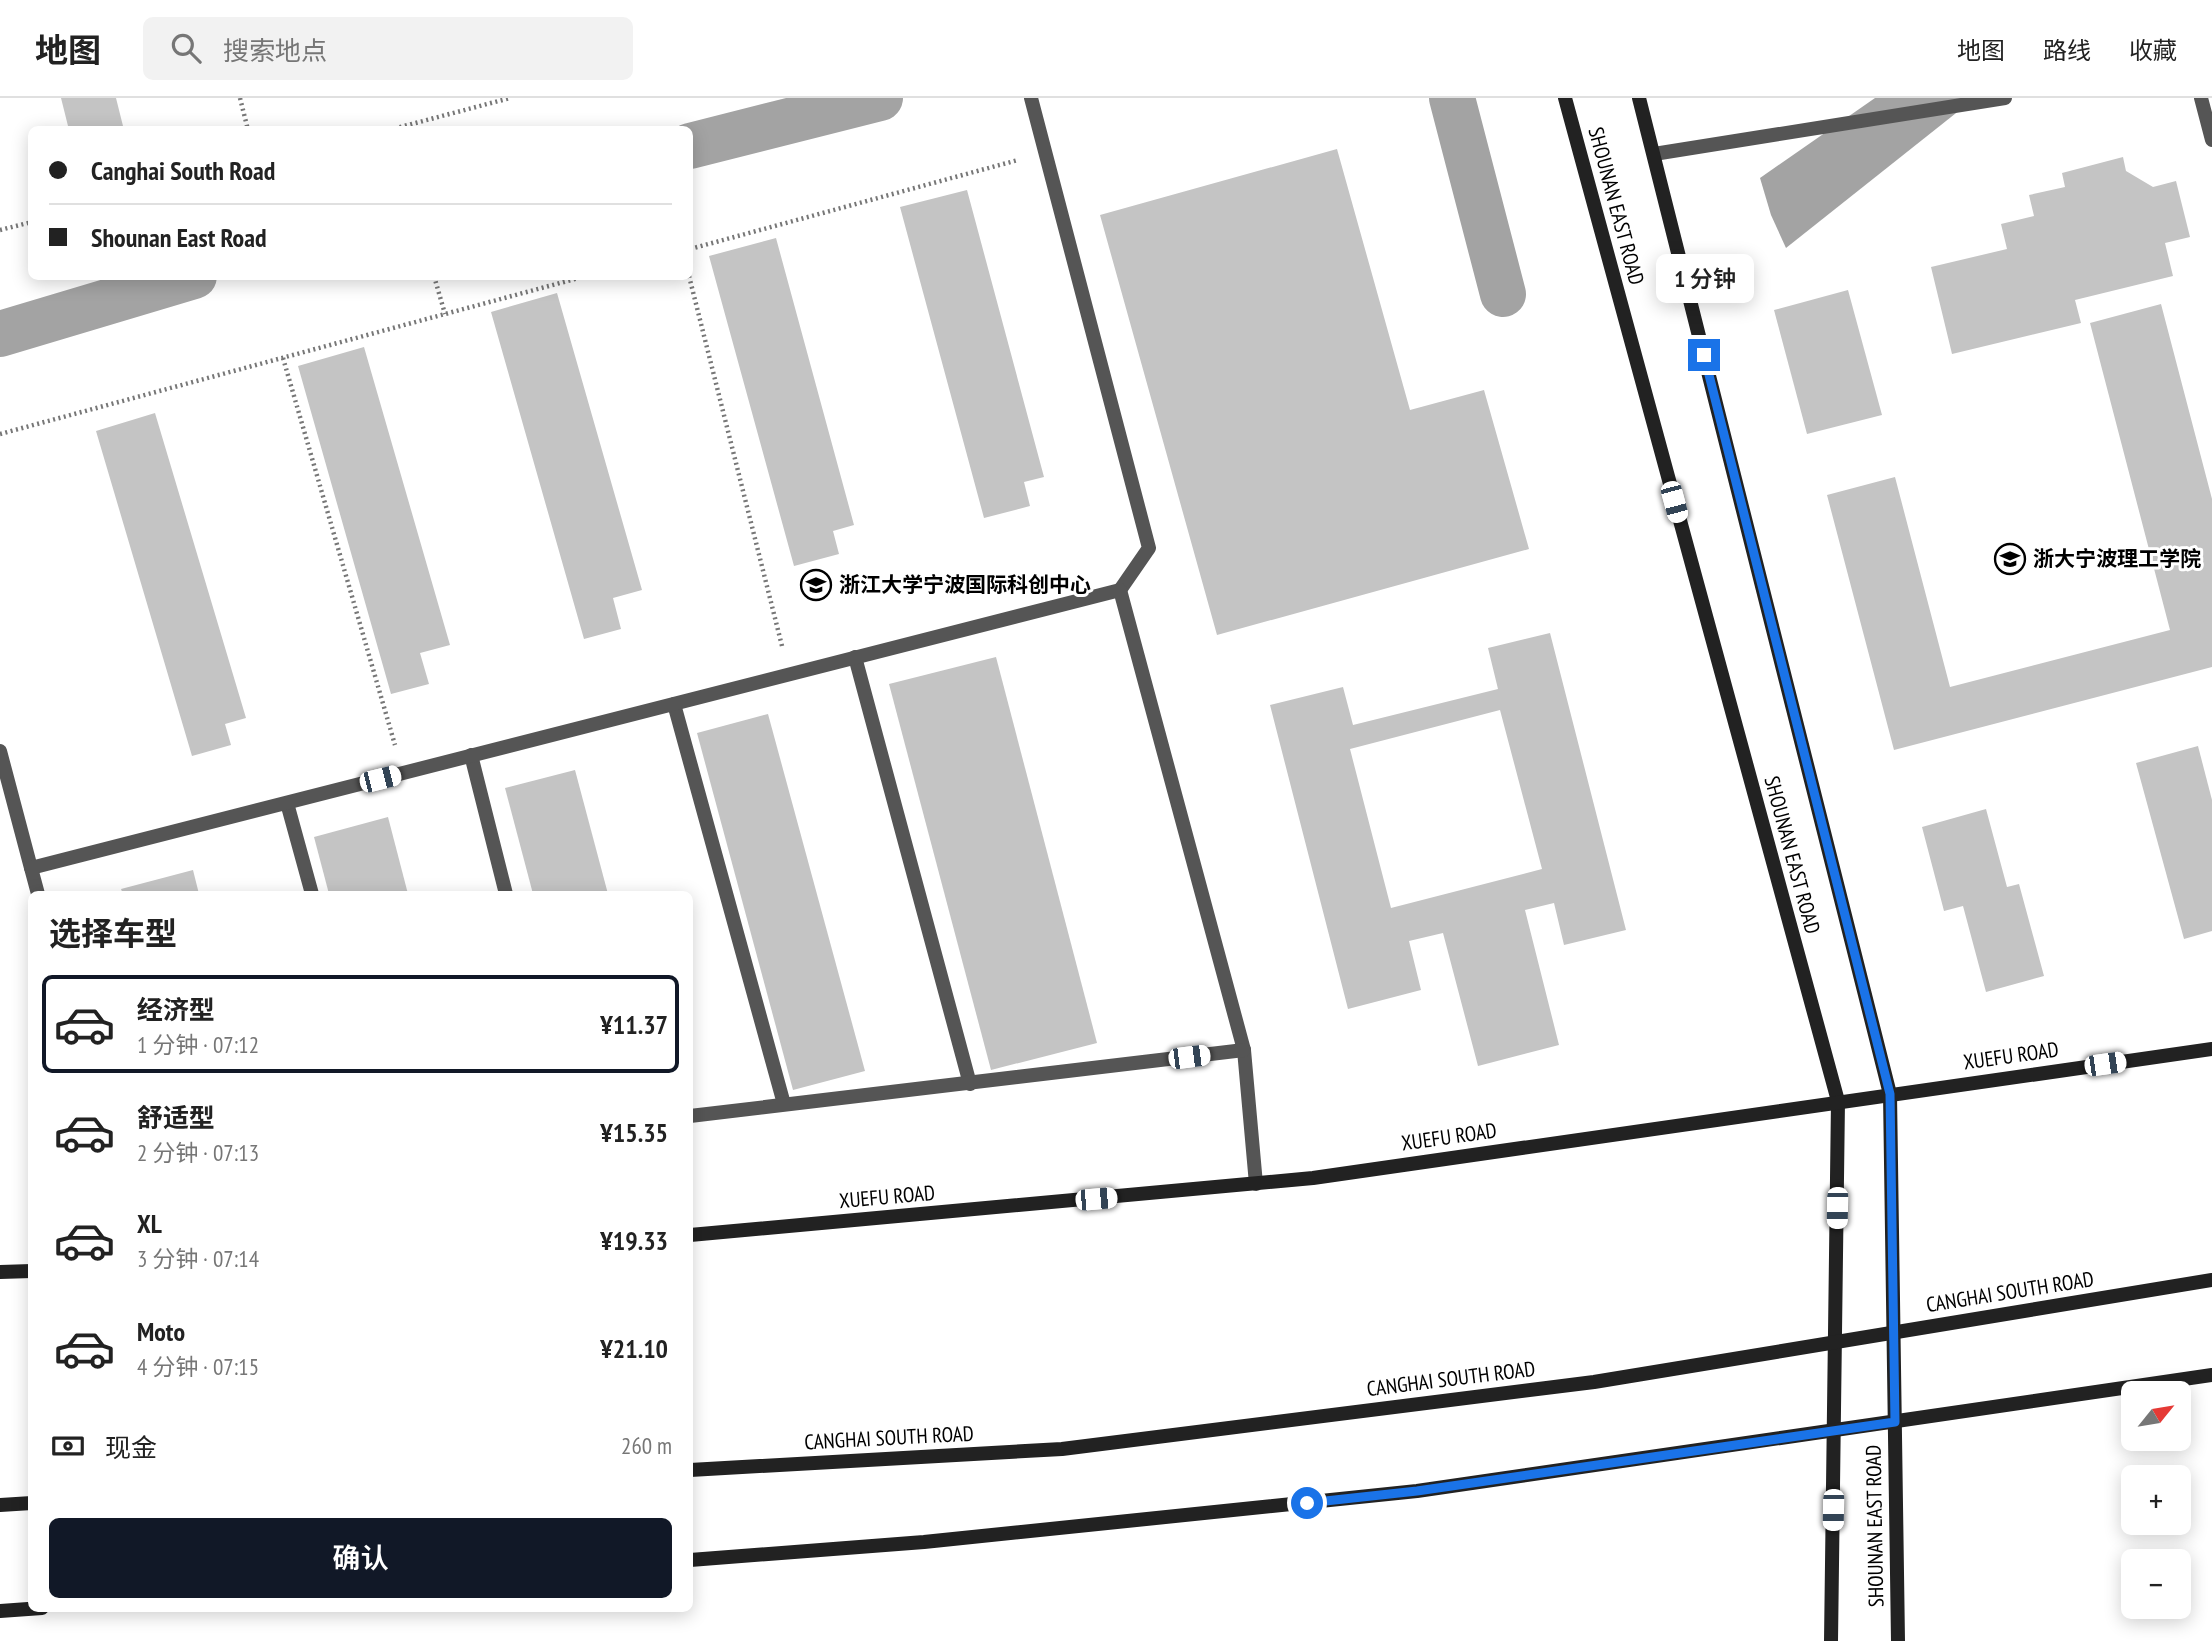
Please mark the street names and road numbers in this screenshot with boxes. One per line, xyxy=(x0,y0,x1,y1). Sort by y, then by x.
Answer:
street label: SHOUNAN EAST ROAD xyxy=(1582,124,1651,288)
street label: SHOUNAN EAST ROAD xyxy=(1758,773,1827,937)
street label: XUEFU ROAD xyxy=(1961,1035,2060,1076)
street label: XUEFU ROAD xyxy=(1399,1116,1498,1157)
street label: XUEFU ROAD xyxy=(838,1179,936,1214)
street label: CANGHAI SOUTH ROAD xyxy=(1924,1265,2096,1318)
street label: CANGHAI SOUTH ROAD xyxy=(1365,1355,1537,1402)
street label: CANGHAI SOUTH ROAD xyxy=(804,1420,974,1455)
street label: SHOUNAN EAST ROAD xyxy=(1860,1445,1889,1607)

